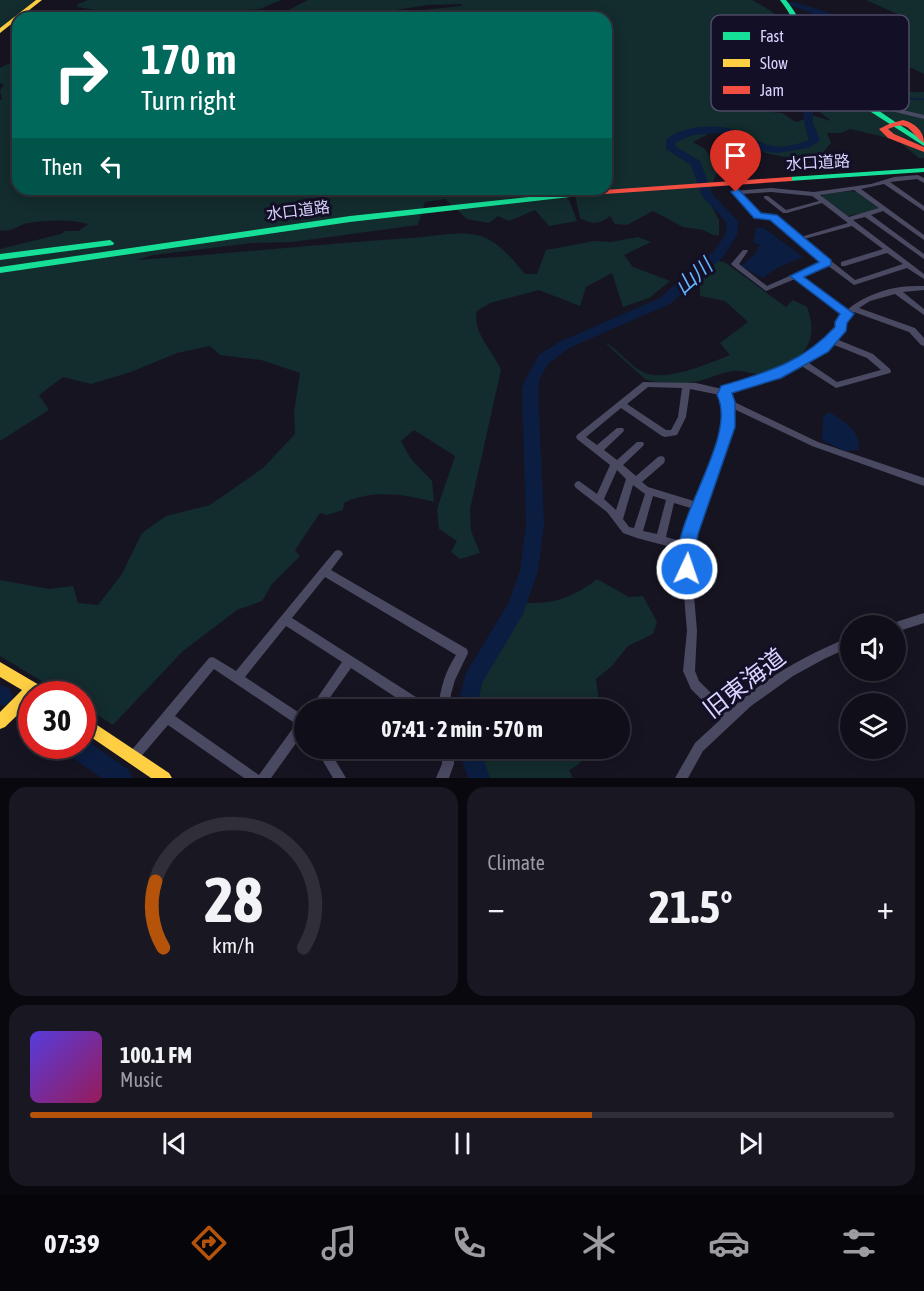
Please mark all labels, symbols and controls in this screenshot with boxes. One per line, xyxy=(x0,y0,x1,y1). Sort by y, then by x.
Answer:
legend xyxy=(711,15,909,111)
text: Fast xyxy=(760,27,784,45)
text: 170 m xyxy=(141,35,236,83)
icon: right xyxy=(42,36,120,114)
text: Slow xyxy=(760,54,788,72)
text: Jam xyxy=(760,81,784,99)
text: Turn right xyxy=(141,85,236,116)
pin xyxy=(710,130,761,192)
icon: arrive xyxy=(719,139,752,172)
icon: left xyxy=(95,150,128,183)
street label: 水口道路 xyxy=(786,151,850,173)
text: Then xyxy=(42,154,83,180)
street label: 水口道路 xyxy=(265,197,331,223)
water label: 山川 xyxy=(669,252,718,299)
position arrow xyxy=(655,537,719,601)
map controls xyxy=(840,615,906,759)
button: sound xyxy=(840,615,906,681)
street label: 旧東海道 xyxy=(698,643,790,723)
speed limit sign: 30 xyxy=(18,681,96,759)
button: layers xyxy=(840,693,906,759)
text: 07:41 · 2 min · 570 m xyxy=(381,716,543,742)
text: Climate xyxy=(488,851,545,874)
text: 28 xyxy=(204,864,263,935)
text: 21.5° xyxy=(649,881,733,933)
text: − xyxy=(488,888,505,926)
text: + xyxy=(877,888,894,926)
text: km/h xyxy=(212,934,255,959)
text: 100.1 FM xyxy=(120,1042,192,1068)
text: Music xyxy=(120,1068,162,1091)
icon: previous xyxy=(158,1127,191,1160)
icon: pause xyxy=(446,1127,479,1160)
icon: next xyxy=(734,1127,767,1160)
icon: directions xyxy=(188,1222,230,1264)
icon: music xyxy=(318,1222,360,1264)
icon: phone xyxy=(448,1222,490,1264)
icon: climate xyxy=(578,1222,620,1264)
icon: car xyxy=(708,1222,750,1264)
icon: filters xyxy=(838,1222,880,1264)
text: 07:39 xyxy=(44,1228,100,1259)

